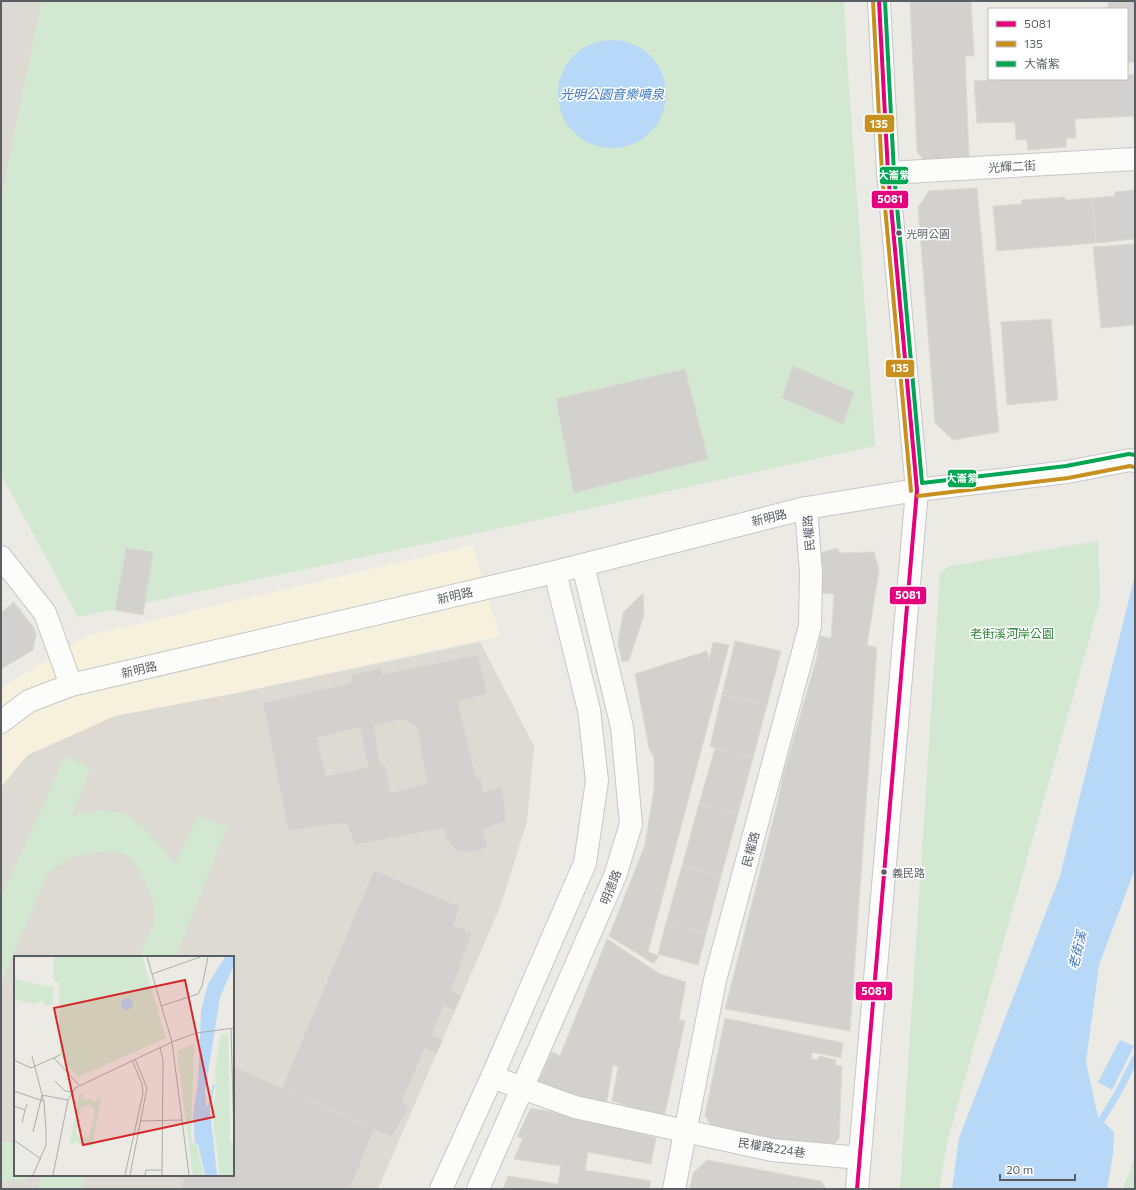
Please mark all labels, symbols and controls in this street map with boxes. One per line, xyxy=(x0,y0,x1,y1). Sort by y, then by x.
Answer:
legend xyxy=(988,8,1128,80)
text: 5081 xyxy=(1024,16,1051,30)
text: 135 xyxy=(1024,36,1043,50)
text: 大崙紫 xyxy=(1024,56,1060,70)
water label: 光明公園音樂噴泉 xyxy=(560,86,665,102)
line badge: 135 xyxy=(864,114,895,133)
text: 135 xyxy=(870,117,888,130)
street label: 光輝二街 xyxy=(988,158,1036,174)
line badge: 大崙紫 xyxy=(879,166,909,185)
text: 大崙紫 xyxy=(878,168,911,181)
line badge: 5081 xyxy=(871,190,909,209)
text: 5081 xyxy=(877,192,903,205)
place label: 光明公園 xyxy=(906,227,950,240)
marker: 光明公園 xyxy=(894,228,904,238)
line badge: 135 xyxy=(885,359,915,378)
text: 135 xyxy=(891,361,909,374)
line badge: 大崙紫 xyxy=(947,469,977,488)
text: 大崙紫 xyxy=(946,471,979,484)
street label: 新明路 xyxy=(750,506,788,528)
street label: 民權路 xyxy=(799,514,817,552)
street label: 新明路 xyxy=(436,584,474,606)
line badge: 5081 xyxy=(889,586,927,605)
text: 5081 xyxy=(895,588,921,601)
park label: 老街溪河岸公園 xyxy=(970,626,1054,640)
street label: 新明路 xyxy=(120,658,158,680)
street label: 民權路 xyxy=(739,830,761,868)
place label: 義民路 xyxy=(892,866,925,879)
marker: 義民路 xyxy=(879,867,889,877)
street label: 明德路 xyxy=(597,868,623,906)
water label: 老街溪 xyxy=(1065,927,1090,971)
inset map xyxy=(14,956,234,1176)
line badge: 5081 xyxy=(855,981,893,1001)
text: 5081 xyxy=(861,984,887,997)
street label: 民權路224巷 xyxy=(737,1135,807,1159)
scale bar xyxy=(1000,1156,1075,1182)
text: 20 m xyxy=(1006,1162,1033,1176)

